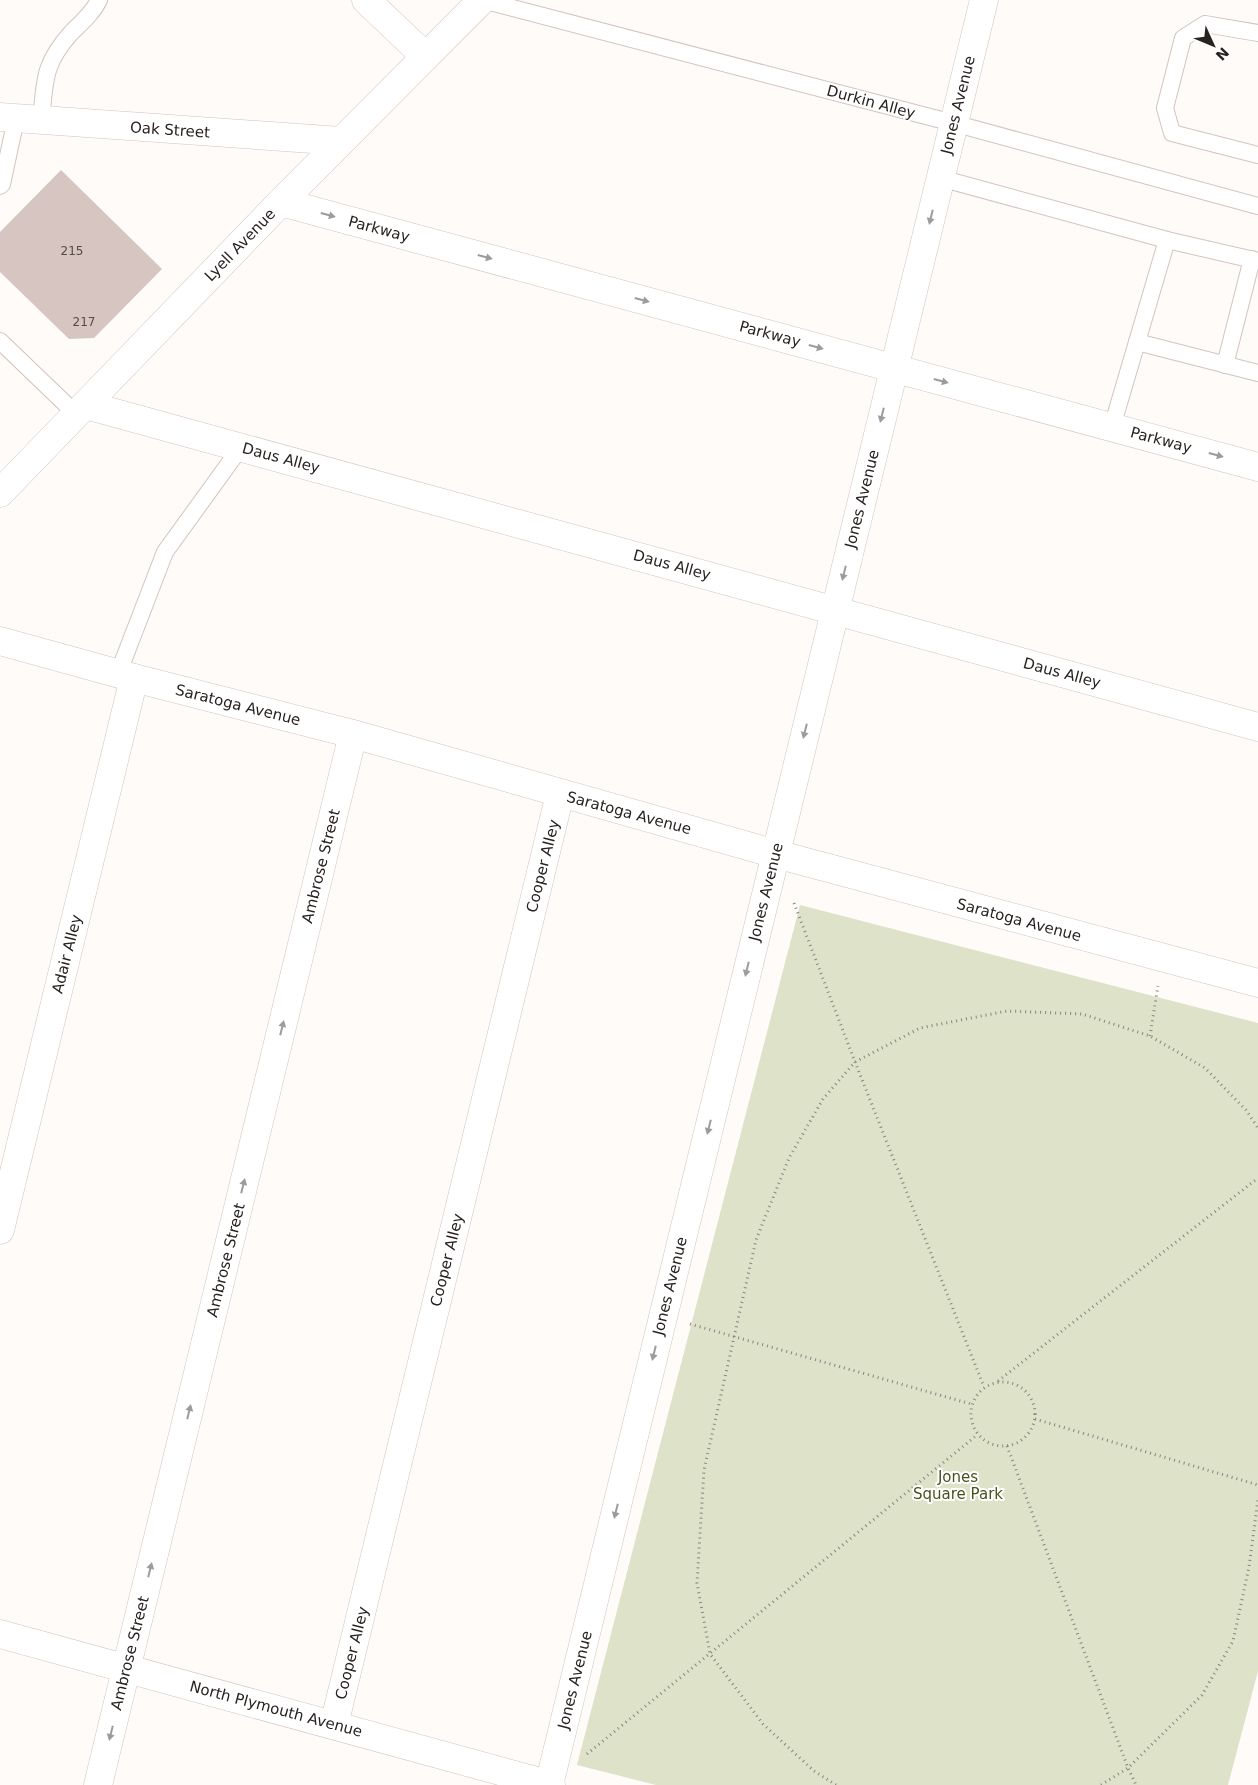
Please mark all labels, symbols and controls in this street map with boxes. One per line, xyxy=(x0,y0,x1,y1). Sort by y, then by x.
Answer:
north arrow xyxy=(1188,20,1238,70)
text: N xyxy=(1213,44,1232,64)
street label: Jones Avenue xyxy=(937,54,979,157)
street label: Durkin Alley xyxy=(825,82,917,123)
street label: Oak Street xyxy=(129,118,211,142)
street label: Lyell Avenue xyxy=(201,205,279,285)
one-way arrow xyxy=(927,210,935,225)
one-way arrow xyxy=(321,211,336,219)
street label: Parkway xyxy=(346,212,412,246)
house number: 215 xyxy=(61,244,83,258)
one-way arrow xyxy=(478,254,493,262)
one-way arrow xyxy=(634,296,649,304)
house number: 217 xyxy=(73,315,95,329)
street label: Parkway xyxy=(737,317,803,351)
one-way arrow xyxy=(808,343,823,351)
one-way arrow xyxy=(934,377,949,385)
one-way arrow xyxy=(878,408,886,423)
street label: Parkway xyxy=(1128,423,1194,457)
street label: Daus Alley xyxy=(240,439,322,477)
street label: Jones Avenue xyxy=(841,448,883,551)
one-way arrow xyxy=(1209,452,1224,460)
street label: Daus Alley xyxy=(631,546,713,584)
one-way arrow xyxy=(840,566,848,581)
street label: Daus Alley xyxy=(1021,654,1103,692)
street label: Saratoga Avenue xyxy=(174,681,302,729)
one-way arrow xyxy=(801,724,809,739)
street label: Saratoga Avenue xyxy=(565,788,693,838)
street label: Ambrose Street xyxy=(298,807,344,925)
street label: Cooper Alley xyxy=(523,818,563,914)
street label: Jones Avenue xyxy=(745,841,787,944)
street label: Saratoga Avenue xyxy=(955,895,1083,945)
street label: Adair Alley xyxy=(49,913,86,995)
one-way arrow xyxy=(743,961,751,976)
one-way arrow xyxy=(278,1021,286,1036)
one-way arrow xyxy=(705,1119,713,1134)
one-way arrow xyxy=(240,1178,248,1193)
street label: Ambrose Street xyxy=(203,1201,249,1319)
street label: Cooper Alley xyxy=(427,1212,467,1308)
street label: Jones Avenue xyxy=(649,1235,691,1338)
one-way arrow xyxy=(650,1345,658,1360)
one-way arrow xyxy=(185,1404,193,1419)
park label: Jones Square Park xyxy=(913,1468,1003,1503)
one-way arrow xyxy=(612,1503,620,1518)
one-way arrow xyxy=(146,1562,154,1577)
street label: Ambrose Street xyxy=(107,1594,153,1712)
street label: Cooper Alley xyxy=(332,1605,372,1701)
street label: Jones Avenue xyxy=(554,1629,596,1732)
street label: North Plymouth Avenue xyxy=(188,1677,364,1741)
one-way arrow xyxy=(107,1725,115,1740)

